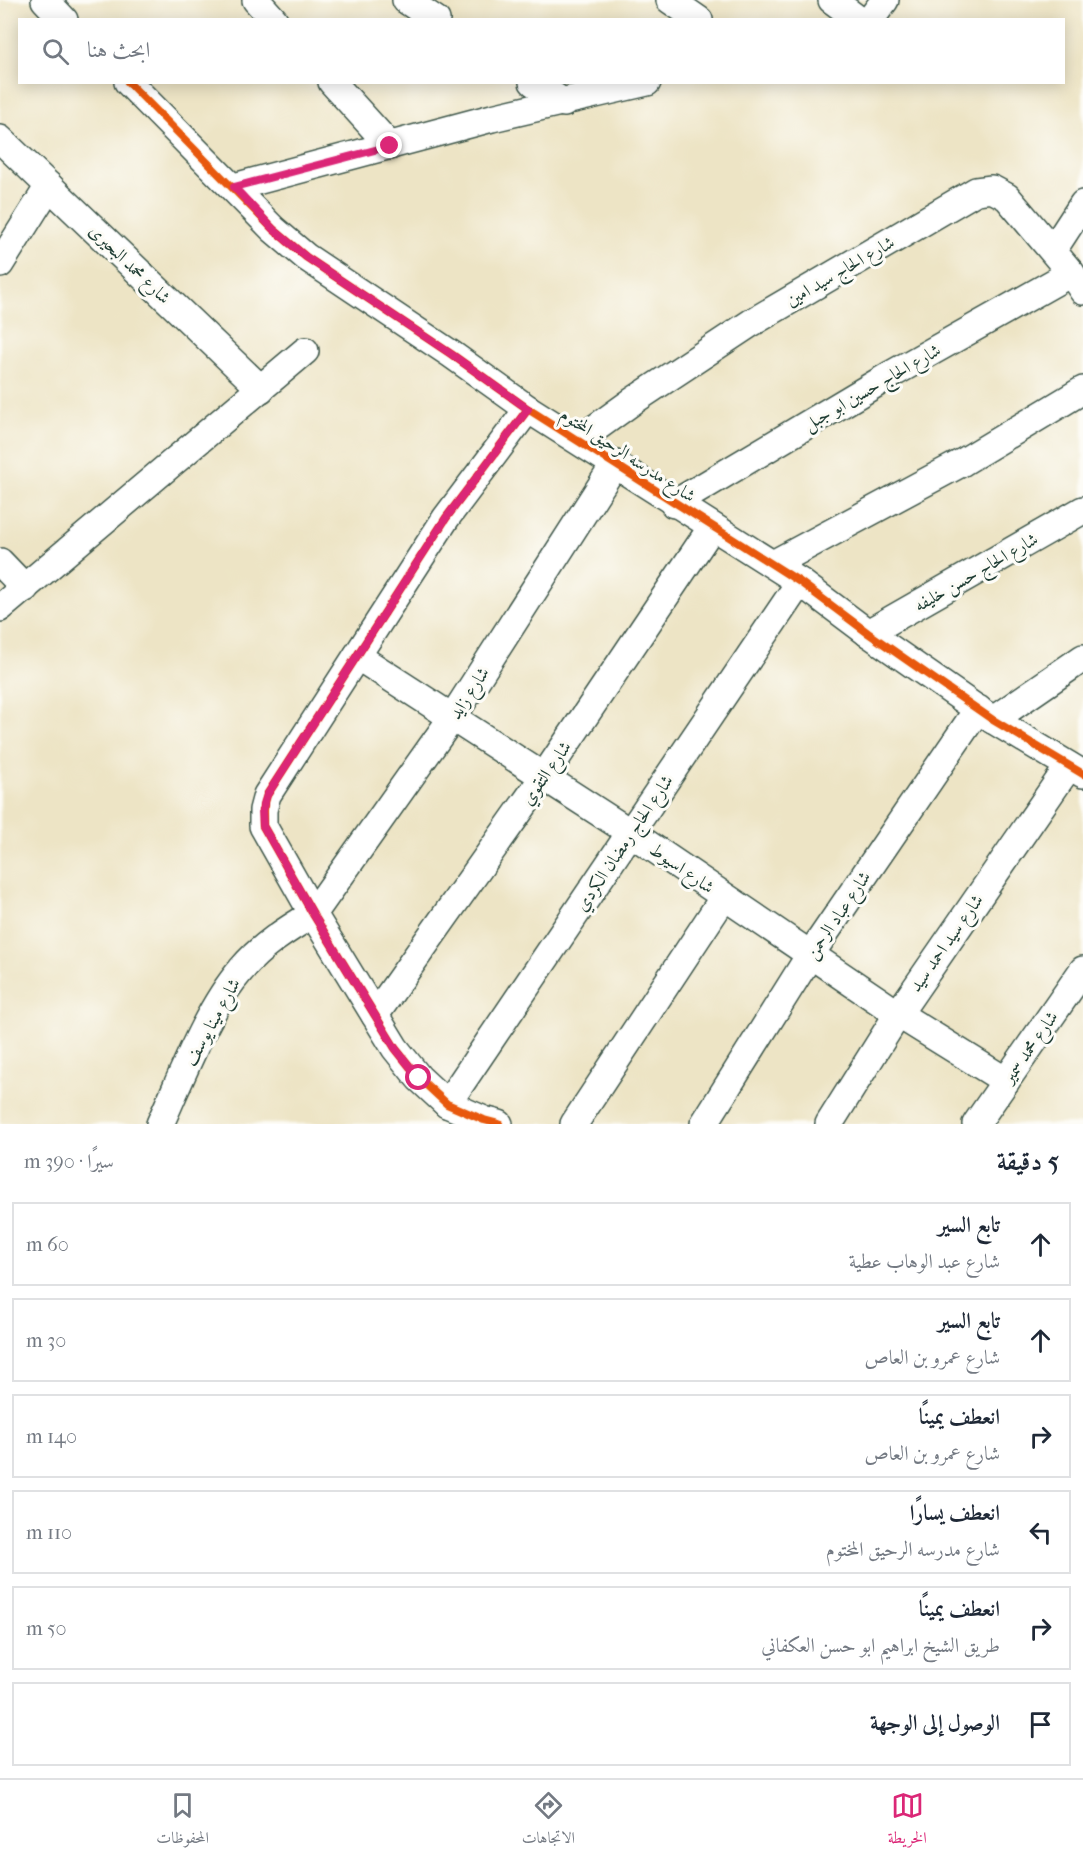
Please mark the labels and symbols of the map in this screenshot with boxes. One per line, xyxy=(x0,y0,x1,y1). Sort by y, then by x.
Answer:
route end xyxy=(376,132,402,158)
street label: شارع محمد البحيرى xyxy=(82,220,175,311)
street label: شارع الحاج سيد امين xyxy=(782,232,901,315)
street label: شارع الحاج حسين ابو جبل xyxy=(800,340,947,440)
street label: شارع مدرسه الرحيق المختوم xyxy=(554,404,699,511)
street label: شارع الحاج حسن خليفه xyxy=(911,528,1044,621)
street label: شارع زايد xyxy=(445,663,497,725)
street label: شارع التقوي xyxy=(517,737,579,812)
street label: شارع الحاج رمضان الكردي xyxy=(571,771,682,918)
street label: شارع اسيوط xyxy=(643,839,718,902)
street label: شارع عباد الرحمن xyxy=(801,867,879,965)
street label: شارع سيد احمد سيد xyxy=(905,890,991,999)
street label: شارع مينا يوسف xyxy=(180,975,249,1072)
street label: شارع محمد سمير xyxy=(997,1007,1066,1091)
route start xyxy=(405,1064,431,1090)

